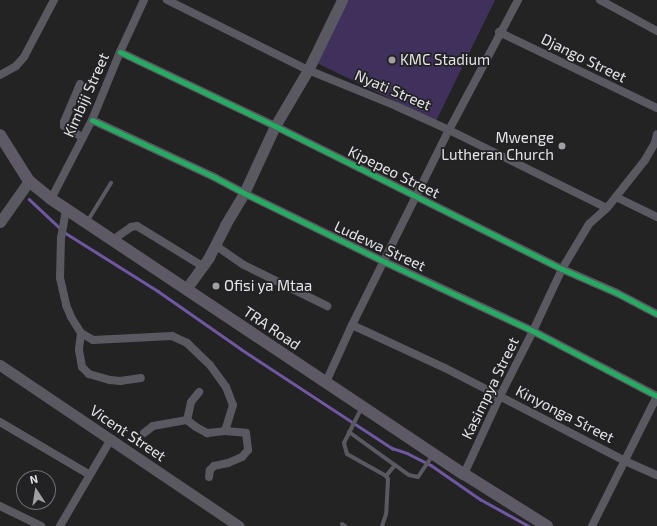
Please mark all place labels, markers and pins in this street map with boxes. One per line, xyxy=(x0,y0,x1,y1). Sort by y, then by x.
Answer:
place label: KMC Stadium xyxy=(400,51,490,69)
marker: KMC Stadium xyxy=(387,55,397,65)
place label: Mwenge Lutheran Church xyxy=(441,128,554,163)
marker: Mwenge Lutheran Church xyxy=(557,141,567,151)
place label: Ofisi ya Mtaa xyxy=(224,277,313,295)
marker: Ofisi ya Mtaa xyxy=(211,281,221,291)

